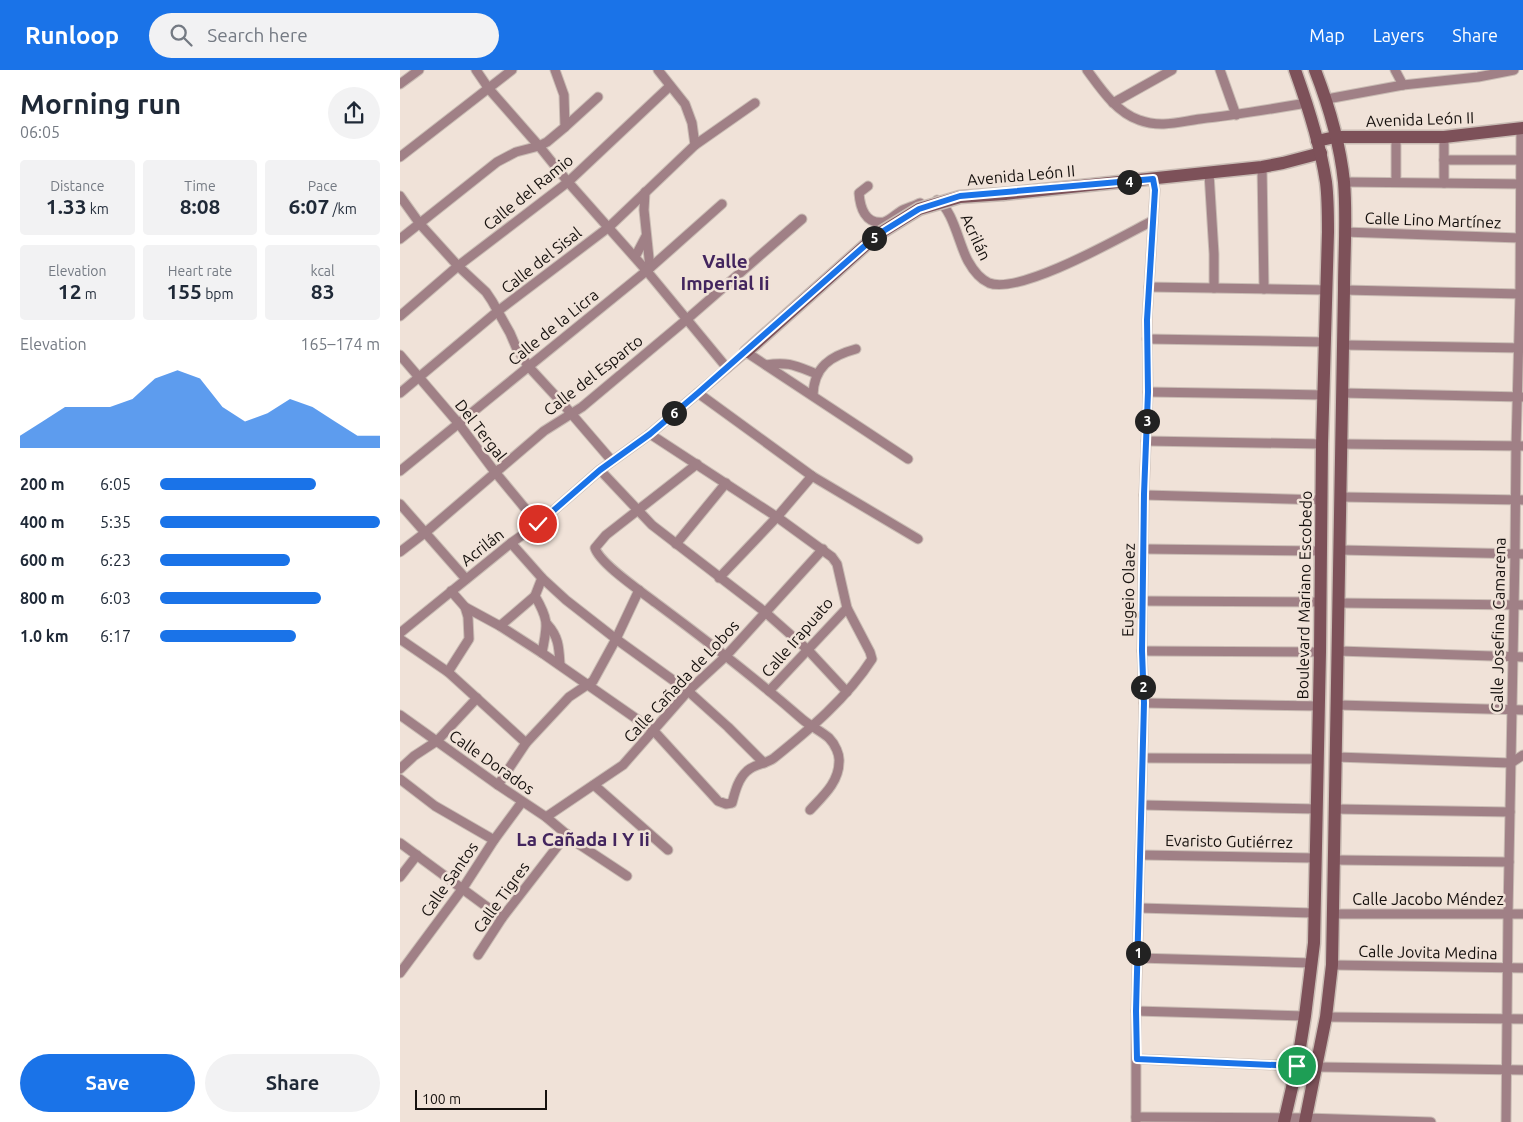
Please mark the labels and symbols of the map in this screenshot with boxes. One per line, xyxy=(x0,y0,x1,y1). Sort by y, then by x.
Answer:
street label: Avenida León II xyxy=(1366,108,1474,130)
street label: Calle del Ramio xyxy=(480,150,576,234)
street label: Avenida León II xyxy=(966,161,1076,189)
pin: 4 xyxy=(1116,170,1142,194)
street label: Calle Lino Martínez xyxy=(1364,209,1502,231)
street label: Acrilán xyxy=(957,211,995,263)
street label: Calle del Sisal xyxy=(497,223,585,297)
pin: 5 xyxy=(862,226,886,250)
district label: Valle Imperial Ii xyxy=(680,250,770,294)
street label: Calle de la Licra xyxy=(504,285,602,369)
street label: Calle del Esparto xyxy=(540,331,646,419)
street label: Del Tergal xyxy=(452,396,510,464)
pin: 6 xyxy=(662,400,686,426)
pin: 3 xyxy=(1134,408,1160,434)
street label: Boulevard Mariano Escobedo xyxy=(1293,490,1315,700)
pin xyxy=(517,503,559,545)
street label: Acrilán xyxy=(457,525,507,569)
street label: Calle Josefina Camarena xyxy=(1487,537,1509,713)
street label: Eugeio Olaez xyxy=(1118,543,1138,637)
street label: Calle Irapuato xyxy=(758,593,836,681)
street label: Calle Cañada de Lobos xyxy=(620,616,742,746)
pin: 2 xyxy=(1130,674,1156,700)
street label: Calle Dorados xyxy=(446,726,538,798)
district label: La Cañada I Y Ii xyxy=(516,828,650,850)
street label: Evaristo Gutiérrez xyxy=(1165,831,1293,851)
street label: Calle Santos xyxy=(417,838,481,920)
street label: Calle Tigres xyxy=(469,858,533,936)
street label: Calle Jacobo Méndez xyxy=(1352,890,1504,908)
pin: 1 xyxy=(1126,940,1150,966)
street label: Calle Jovita Medina xyxy=(1358,942,1498,962)
pin xyxy=(1276,1045,1318,1087)
scale bar xyxy=(415,1087,548,1110)

